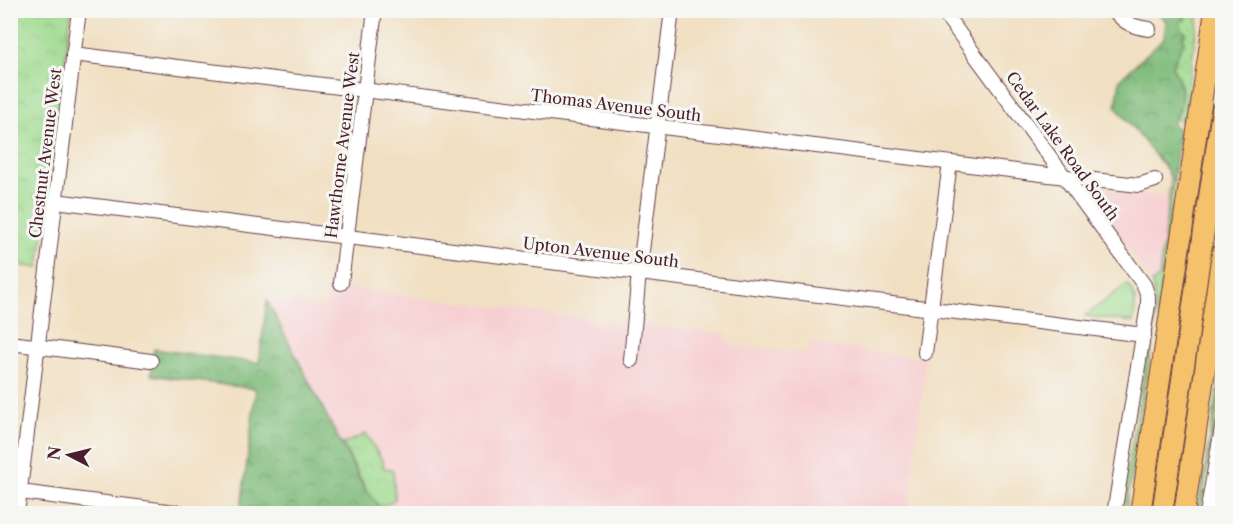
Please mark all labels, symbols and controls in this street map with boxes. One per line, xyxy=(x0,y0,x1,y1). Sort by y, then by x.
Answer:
street label: Hawthorne Avenue West xyxy=(321,50,363,239)
street label: Chestnut Avenue West xyxy=(25,67,65,239)
street label: Cedar Lake Road South xyxy=(1002,67,1124,225)
street label: Thomas Avenue South xyxy=(530,85,702,125)
street label: Upton Avenue South xyxy=(522,233,680,271)
north arrow xyxy=(39,425,99,485)
text: N xyxy=(43,445,65,461)

